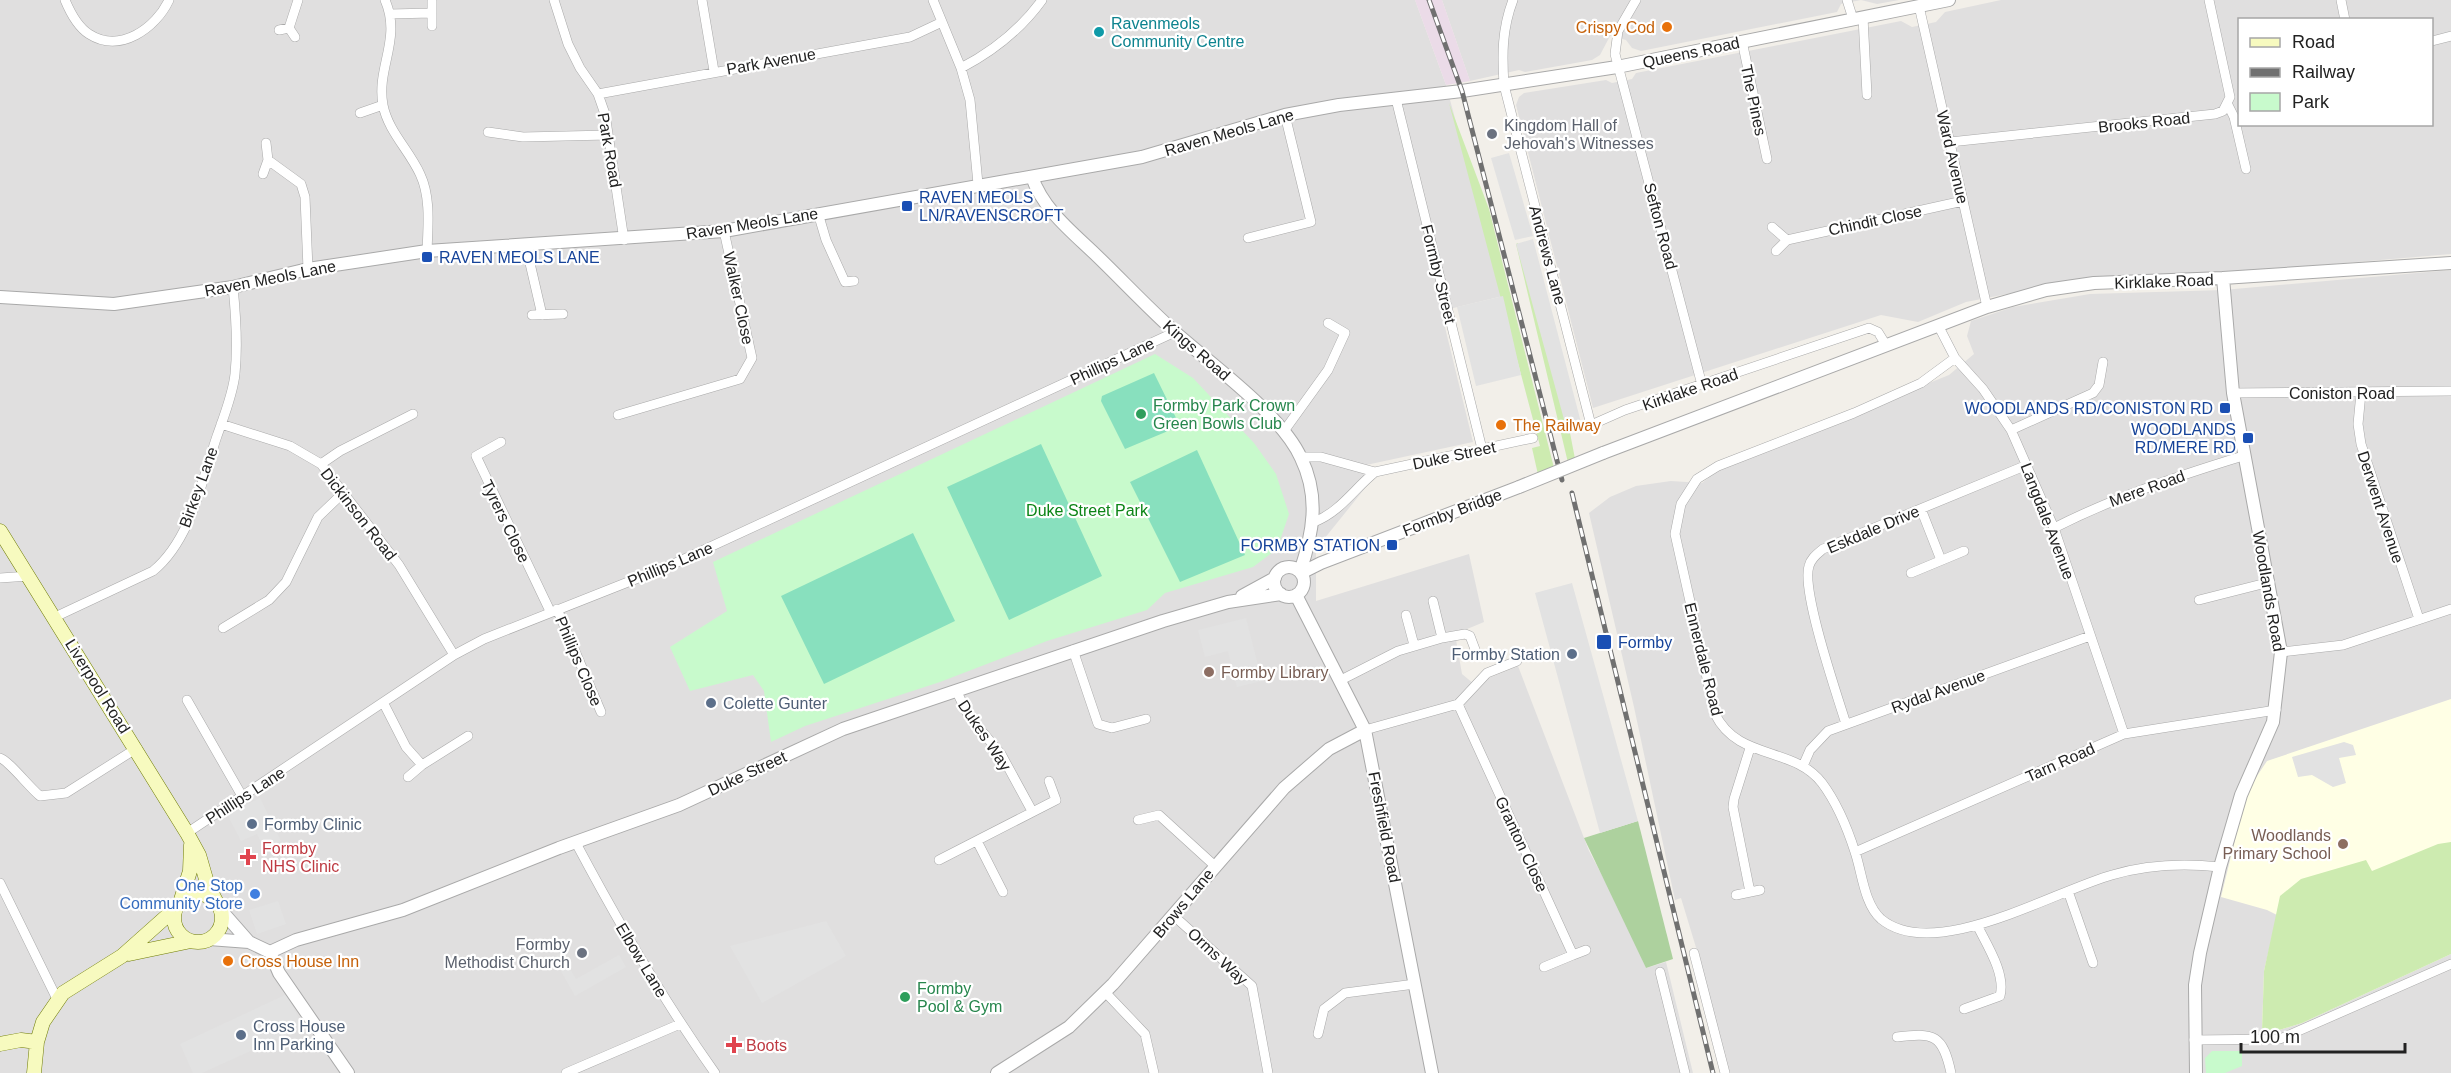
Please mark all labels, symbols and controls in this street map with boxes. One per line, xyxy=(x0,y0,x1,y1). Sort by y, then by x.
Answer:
place label: Ravenmeols Community Centre xyxy=(1111,15,1244,50)
legend xyxy=(2238,18,2433,126)
place label: Crispy Cod xyxy=(1576,19,1655,36)
marker: Crispy Cod xyxy=(1660,20,1674,34)
marker: Ravenmeols Community Centre xyxy=(1092,25,1106,39)
text: Road xyxy=(2292,32,2335,52)
street label: Queens Road xyxy=(1641,34,1741,71)
street label: Park Avenue xyxy=(725,45,817,78)
text: Railway xyxy=(2292,62,2355,82)
street label: The Pines xyxy=(1738,63,1769,137)
text: Park xyxy=(2292,92,2330,112)
street label: Raven Meols Lane xyxy=(1163,106,1296,159)
street label: Ward Avenue xyxy=(1934,109,1972,205)
street label: Brooks Road xyxy=(2097,109,2191,136)
street label: Park Road xyxy=(595,111,624,189)
place label: Kingdom Hall of Jehovah's Witnesses xyxy=(1504,117,1654,152)
marker: Kingdom Hall of Jehovah's Witnesses xyxy=(1485,127,1499,141)
street label: Sefton Road xyxy=(1641,181,1680,271)
place label: RAVEN MEOLS LN/RAVENSCROFT xyxy=(919,189,1064,224)
marker: RAVEN MEOLS LN/RAVENSCROFT xyxy=(900,199,914,213)
street label: Chindit Close xyxy=(1827,202,1924,239)
street label: Andrews Lane xyxy=(1526,204,1569,307)
street label: Raven Meols Lane xyxy=(685,205,819,242)
street label: Formby Street xyxy=(1418,223,1459,326)
place label: RAVEN MEOLS LANE xyxy=(439,249,600,266)
marker: RAVEN MEOLS LANE xyxy=(420,250,434,264)
street label: Walker Close xyxy=(720,250,757,346)
street label: Raven Meols Lane xyxy=(203,257,337,300)
street label: Kirklake Road xyxy=(2114,271,2214,292)
street label: Kings Road xyxy=(1160,317,1233,384)
street label: Phillips Lane xyxy=(1068,335,1157,388)
street label: Kirklake Road xyxy=(1640,365,1740,414)
street label: Coniston Road xyxy=(2289,385,2395,402)
place label: Formby Park Crown Green Bowls Club xyxy=(1153,397,1295,432)
place label: WOODLANDS RD/CONISTON RD xyxy=(1964,400,2213,417)
marker: WOODLANDS RD/CONISTON RD xyxy=(2218,401,2232,415)
marker: Formby Park Crown Green Bowls Club xyxy=(1134,407,1148,421)
place label: The Railway xyxy=(1513,417,1601,434)
marker: The Railway xyxy=(1494,418,1508,432)
place label: WOODLANDS RD/MERE RD xyxy=(2131,421,2236,456)
marker: WOODLANDS RD/MERE RD xyxy=(2241,431,2255,445)
street label: Duke Street xyxy=(1411,438,1498,473)
street label: Birkey Lane xyxy=(176,444,221,530)
street label: Derwent Avenue xyxy=(2354,449,2407,566)
street label: Langdale Avenue xyxy=(2017,461,2078,582)
street label: Dickinson Road xyxy=(317,465,400,564)
street label: Mere Road xyxy=(2107,467,2187,510)
street label: Tyrers Close xyxy=(478,477,533,565)
street label: Formby Bridge xyxy=(1400,486,1504,539)
park label: Duke Street Park xyxy=(1026,502,1149,519)
street label: Eskdale Drive xyxy=(1824,502,1922,557)
street label: Woodlands Road xyxy=(2250,529,2288,653)
place label: FORMBY STATION xyxy=(1240,537,1380,554)
marker: FORMBY STATION xyxy=(1385,538,1399,552)
street label: Phillips Lane xyxy=(625,539,715,590)
street label: Ennerdale Road xyxy=(1681,601,1726,717)
street label: Phillips Close xyxy=(552,614,605,709)
marker: Formby xyxy=(1595,633,1613,651)
place label: Formby xyxy=(1618,634,1672,651)
street label: Liverpool Road xyxy=(62,636,133,736)
place label: Formby Station xyxy=(1452,646,1560,663)
marker: Formby Station xyxy=(1565,647,1579,661)
place label: Formby Library xyxy=(1221,664,1329,681)
marker: Formby Library xyxy=(1202,665,1216,679)
street label: Rydal Avenue xyxy=(1889,667,1987,716)
place label: Colette Gunter xyxy=(723,695,828,712)
marker: Colette Gunter xyxy=(704,696,718,710)
street label: Dukes Way xyxy=(955,697,1014,774)
street label: Tarn Road xyxy=(2023,740,2097,785)
street label: Duke Street xyxy=(705,748,790,799)
street label: Phillips Lane xyxy=(203,764,288,827)
street label: Freshfield Road xyxy=(1365,770,1404,884)
street label: Granton Close xyxy=(1492,794,1551,895)
place label: Formby Clinic xyxy=(264,816,362,833)
marker: Formby Clinic xyxy=(245,817,259,831)
place label: Woodlands Primary School xyxy=(2223,827,2331,862)
marker: Woodlands Primary School xyxy=(2336,837,2350,851)
place label: Formby NHS Clinic xyxy=(262,840,339,875)
marker: Formby NHS Clinic xyxy=(239,848,257,866)
street label: Brows Lane xyxy=(1150,865,1217,941)
place label: One Stop Community Store xyxy=(119,877,243,912)
marker: One Stop Community Store xyxy=(248,887,262,901)
street label: Elbow Lane xyxy=(613,920,670,1001)
street label: Orms Way xyxy=(1184,925,1251,988)
place label: Formby Methodist Church xyxy=(445,936,570,971)
marker: Formby Methodist Church xyxy=(575,946,589,960)
place label: Cross House Inn xyxy=(240,953,359,970)
marker: Cross House Inn xyxy=(221,954,235,968)
place label: Formby Pool & Gym xyxy=(917,980,1002,1015)
marker: Formby Pool & Gym xyxy=(898,990,912,1004)
scale bar xyxy=(2241,1016,2404,1054)
place label: Cross House Inn Parking xyxy=(253,1018,346,1053)
text: 100 m xyxy=(2250,1027,2300,1047)
marker: Cross House Inn Parking xyxy=(234,1028,248,1042)
place label: Boots xyxy=(746,1037,787,1054)
marker: Boots xyxy=(727,1038,741,1052)

